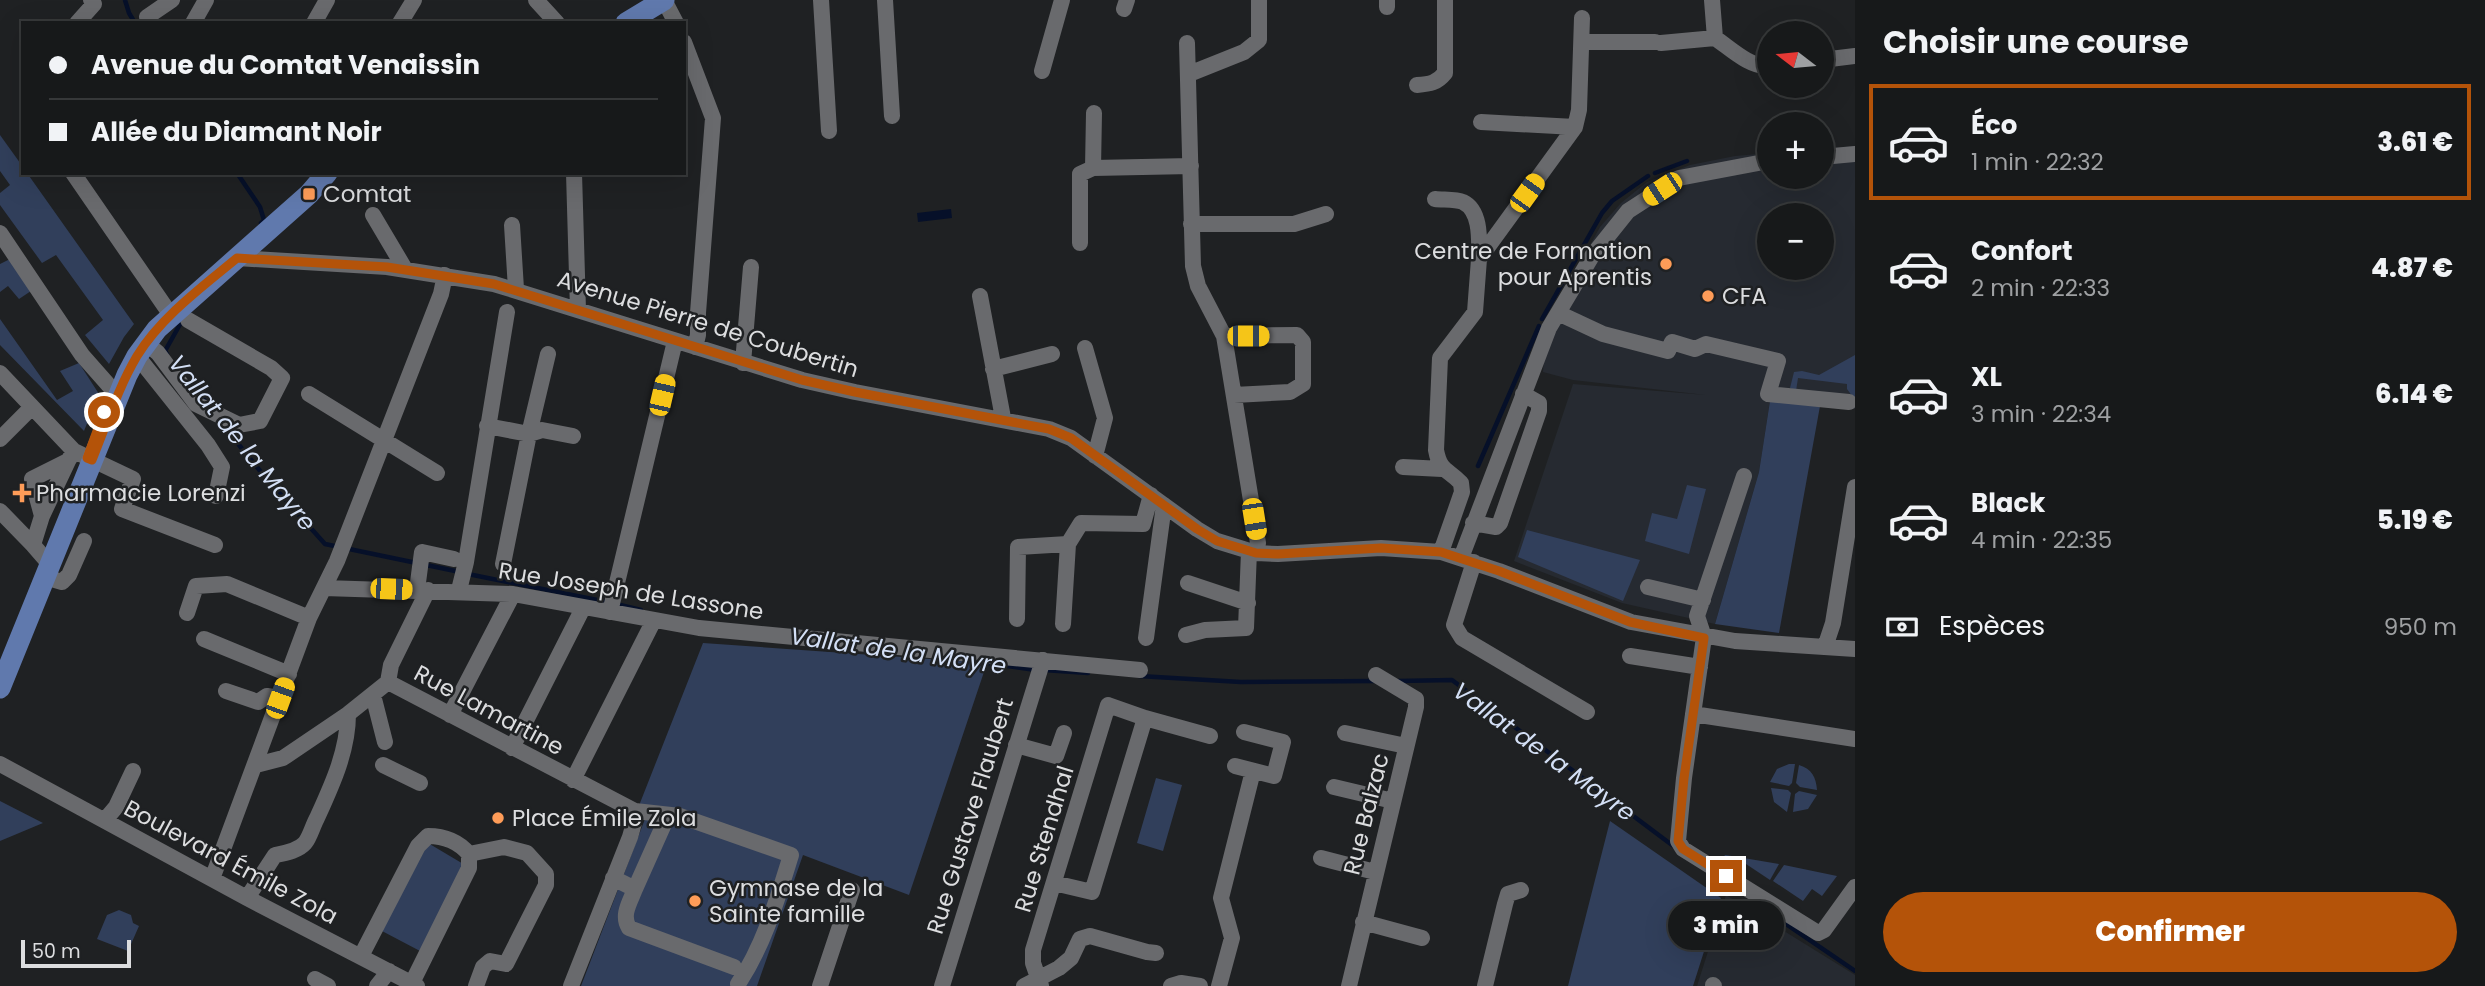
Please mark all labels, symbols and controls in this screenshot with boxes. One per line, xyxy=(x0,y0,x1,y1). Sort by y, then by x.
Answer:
text: Choisir une course xyxy=(1883,19,2189,64)
north arrow xyxy=(1757,21,1834,98)
map controls xyxy=(1757,21,1834,280)
text: Avenue du Comtat Venaissin xyxy=(91,47,480,83)
text: Éco xyxy=(1971,107,2017,143)
icon: car xyxy=(1887,111,1950,174)
button: + xyxy=(1757,112,1834,189)
text: Allée du Diamant Noir xyxy=(91,114,382,150)
text: 3.61 € xyxy=(2377,124,2453,160)
text: 1 min · 22:32 xyxy=(1971,146,2104,178)
car xyxy=(1639,169,1686,209)
car xyxy=(1507,170,1548,216)
place label: Comtat xyxy=(323,178,411,210)
marker: Comtat xyxy=(301,186,317,202)
button: − xyxy=(1757,203,1834,280)
text: Confort xyxy=(1971,233,2073,269)
place label: Centre de Formation pour Aprentis xyxy=(1414,235,1652,293)
icon: car xyxy=(1887,237,1950,300)
text: 4.87 € xyxy=(2371,250,2453,286)
marker: Centre de Formation pour Aprentis xyxy=(1658,256,1674,272)
street label: Avenue Pierre de Coubertin xyxy=(553,263,863,385)
text: 2 min · 22:33 xyxy=(1971,272,2110,304)
place label: CFA xyxy=(1722,280,1767,312)
marker: CFA xyxy=(1700,288,1716,304)
car xyxy=(1228,326,1270,347)
water label: Vallat de la Mayre xyxy=(161,348,324,538)
text: XL xyxy=(1971,359,2002,395)
icon: car xyxy=(1887,363,1950,426)
car xyxy=(648,372,677,418)
text: 6.14 € xyxy=(2375,376,2453,412)
route start xyxy=(88,396,120,428)
text: 3 min · 22:34 xyxy=(1971,398,2111,430)
place label: Pharmacie Lorenzi xyxy=(36,477,246,509)
marker: Pharmacie Lorenzi xyxy=(14,485,30,501)
text: Black xyxy=(1971,485,2045,521)
icon: car xyxy=(1887,489,1950,552)
car xyxy=(1241,497,1268,541)
text: 5.19 € xyxy=(2377,502,2453,538)
text: 4 min · 22:35 xyxy=(1971,524,2112,556)
street label: Rue Joseph de Lassone xyxy=(496,554,766,628)
car xyxy=(370,578,413,600)
icon: cash xyxy=(1883,608,1921,646)
text: Espèces xyxy=(1939,608,2045,644)
text: 950 m xyxy=(2384,611,2457,643)
water label: Vallat de la Mayre xyxy=(788,619,1008,682)
street label: Rue Lamartine xyxy=(408,657,570,763)
water label: Vallat de la Mayre xyxy=(1446,674,1642,829)
car xyxy=(263,675,298,721)
street label: Rue Gustave Flaubert xyxy=(919,694,1021,938)
street label: Rue Balzac xyxy=(1335,750,1397,878)
street label: Rue Stendhal xyxy=(1007,762,1081,916)
street label: Boulevard Émile Zola xyxy=(119,792,343,932)
place label: Place Émile Zola xyxy=(512,802,696,834)
marker: Place Émile Zola xyxy=(490,810,506,826)
route end xyxy=(1710,860,1742,892)
place label: Gymnase de la Sainte famille xyxy=(709,872,883,930)
button: Confirmer xyxy=(1883,892,2457,972)
marker: Gymnase de la Sainte famille xyxy=(687,893,703,909)
callout: 3 min xyxy=(1668,900,1784,950)
text: 3 min xyxy=(1693,909,1759,941)
scale bar xyxy=(21,937,131,969)
text: 50 m xyxy=(32,938,81,965)

